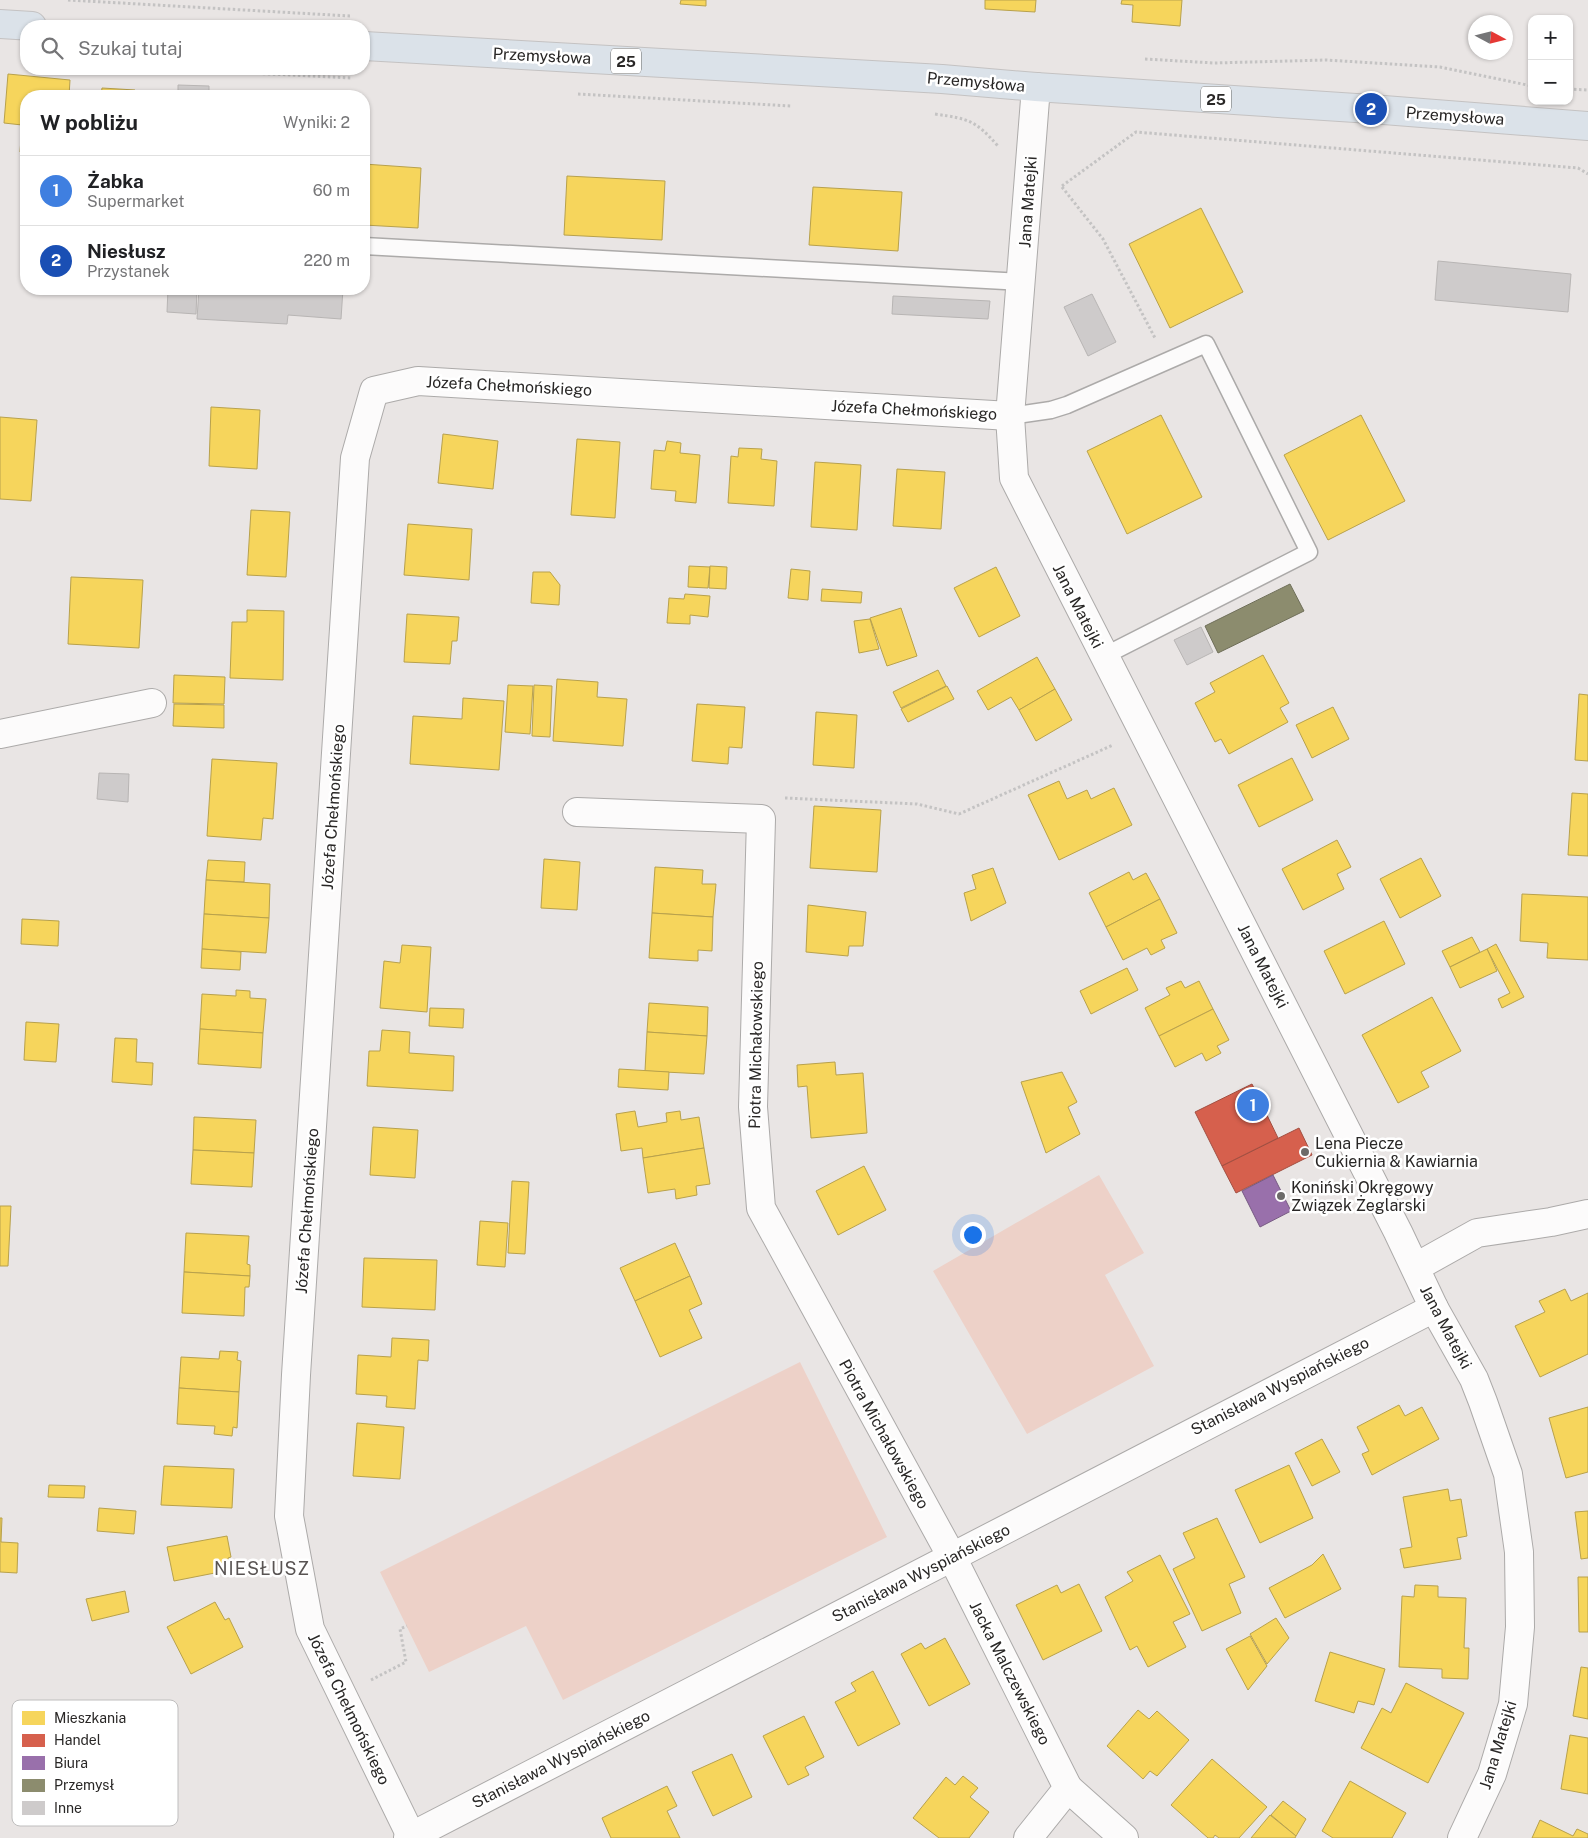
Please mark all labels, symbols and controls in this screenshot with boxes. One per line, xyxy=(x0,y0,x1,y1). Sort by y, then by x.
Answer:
north arrow xyxy=(1468,15,1513,60)
map controls xyxy=(1528,15,1573,105)
button: + xyxy=(1528,15,1573,60)
search box xyxy=(20,20,370,75)
icon: search xyxy=(38,34,66,62)
text: Szukaj tutaj xyxy=(78,37,183,59)
street label: Przemysłowa xyxy=(492,44,592,68)
road number: 25 xyxy=(611,48,641,74)
button: − xyxy=(1528,60,1573,105)
street label: Przemysłowa xyxy=(926,68,1026,96)
road number: 25 xyxy=(1201,86,1231,112)
pin: 2 xyxy=(1355,90,1387,128)
street label: Przemysłowa xyxy=(1405,103,1505,129)
text: W pobliżu xyxy=(40,110,138,135)
text: Wyniki: 2 xyxy=(283,113,350,132)
street label: Jana Matejki xyxy=(1015,155,1041,249)
text: Żabka xyxy=(87,170,144,192)
text: 1 xyxy=(53,181,59,200)
text: 60 m xyxy=(313,181,350,200)
text: Supermarket xyxy=(87,192,184,211)
text: Niesłusz xyxy=(87,240,165,262)
text: 2 xyxy=(51,251,61,270)
text: 220 m xyxy=(303,251,350,270)
text: Przystanek xyxy=(87,262,170,281)
street label: Józefa Chełmońskiego xyxy=(425,372,593,400)
street label: Józefa Chełmońskiego xyxy=(830,396,998,424)
street label: Jana Matejki xyxy=(1049,561,1107,651)
street label: Józefa Chełmońskiego xyxy=(318,723,348,891)
street label: Jana Matejki xyxy=(1234,921,1292,1011)
street label: Piotra Michałowskiego xyxy=(745,961,767,1129)
pin: 1 xyxy=(1237,1086,1269,1124)
street label: Józefa Chełmońskiego xyxy=(292,1127,322,1295)
place label: Lena Piecze Cukiernia & Kawiarnia xyxy=(1315,1134,1478,1171)
marker: Lena Piecze Cukiernia & Kawiarnia xyxy=(1299,1146,1311,1158)
place label: Koniński Okręgowy Związek Żeglarski xyxy=(1291,1178,1434,1215)
marker: Koniński Okręgowy Związek Żeglarski xyxy=(1275,1190,1287,1202)
your location xyxy=(960,1222,986,1248)
street label: Jana Matejki xyxy=(1416,1282,1476,1372)
street label: Stanisława Wyspiańskiego xyxy=(1188,1333,1372,1439)
street label: Piotra Michałowskiego xyxy=(835,1356,933,1512)
street label: Stanisława Wyspiańskiego xyxy=(829,1520,1013,1626)
district label: NIESŁUSZ xyxy=(214,1558,310,1579)
street label: Jacka Malczewskiego xyxy=(965,1598,1055,1748)
street label: Józefa Chełmońskiego xyxy=(304,1630,394,1788)
street label: Jana Matejki xyxy=(1475,1698,1521,1792)
legend xyxy=(12,1700,178,1826)
street label: Stanisława Wyspiańskiego xyxy=(469,1706,653,1812)
text: Mieszkania xyxy=(54,1710,126,1726)
text: Handel xyxy=(54,1732,101,1748)
text: Biura xyxy=(54,1755,88,1771)
text: Przemysł xyxy=(54,1777,114,1793)
text: Inne xyxy=(54,1800,82,1816)

